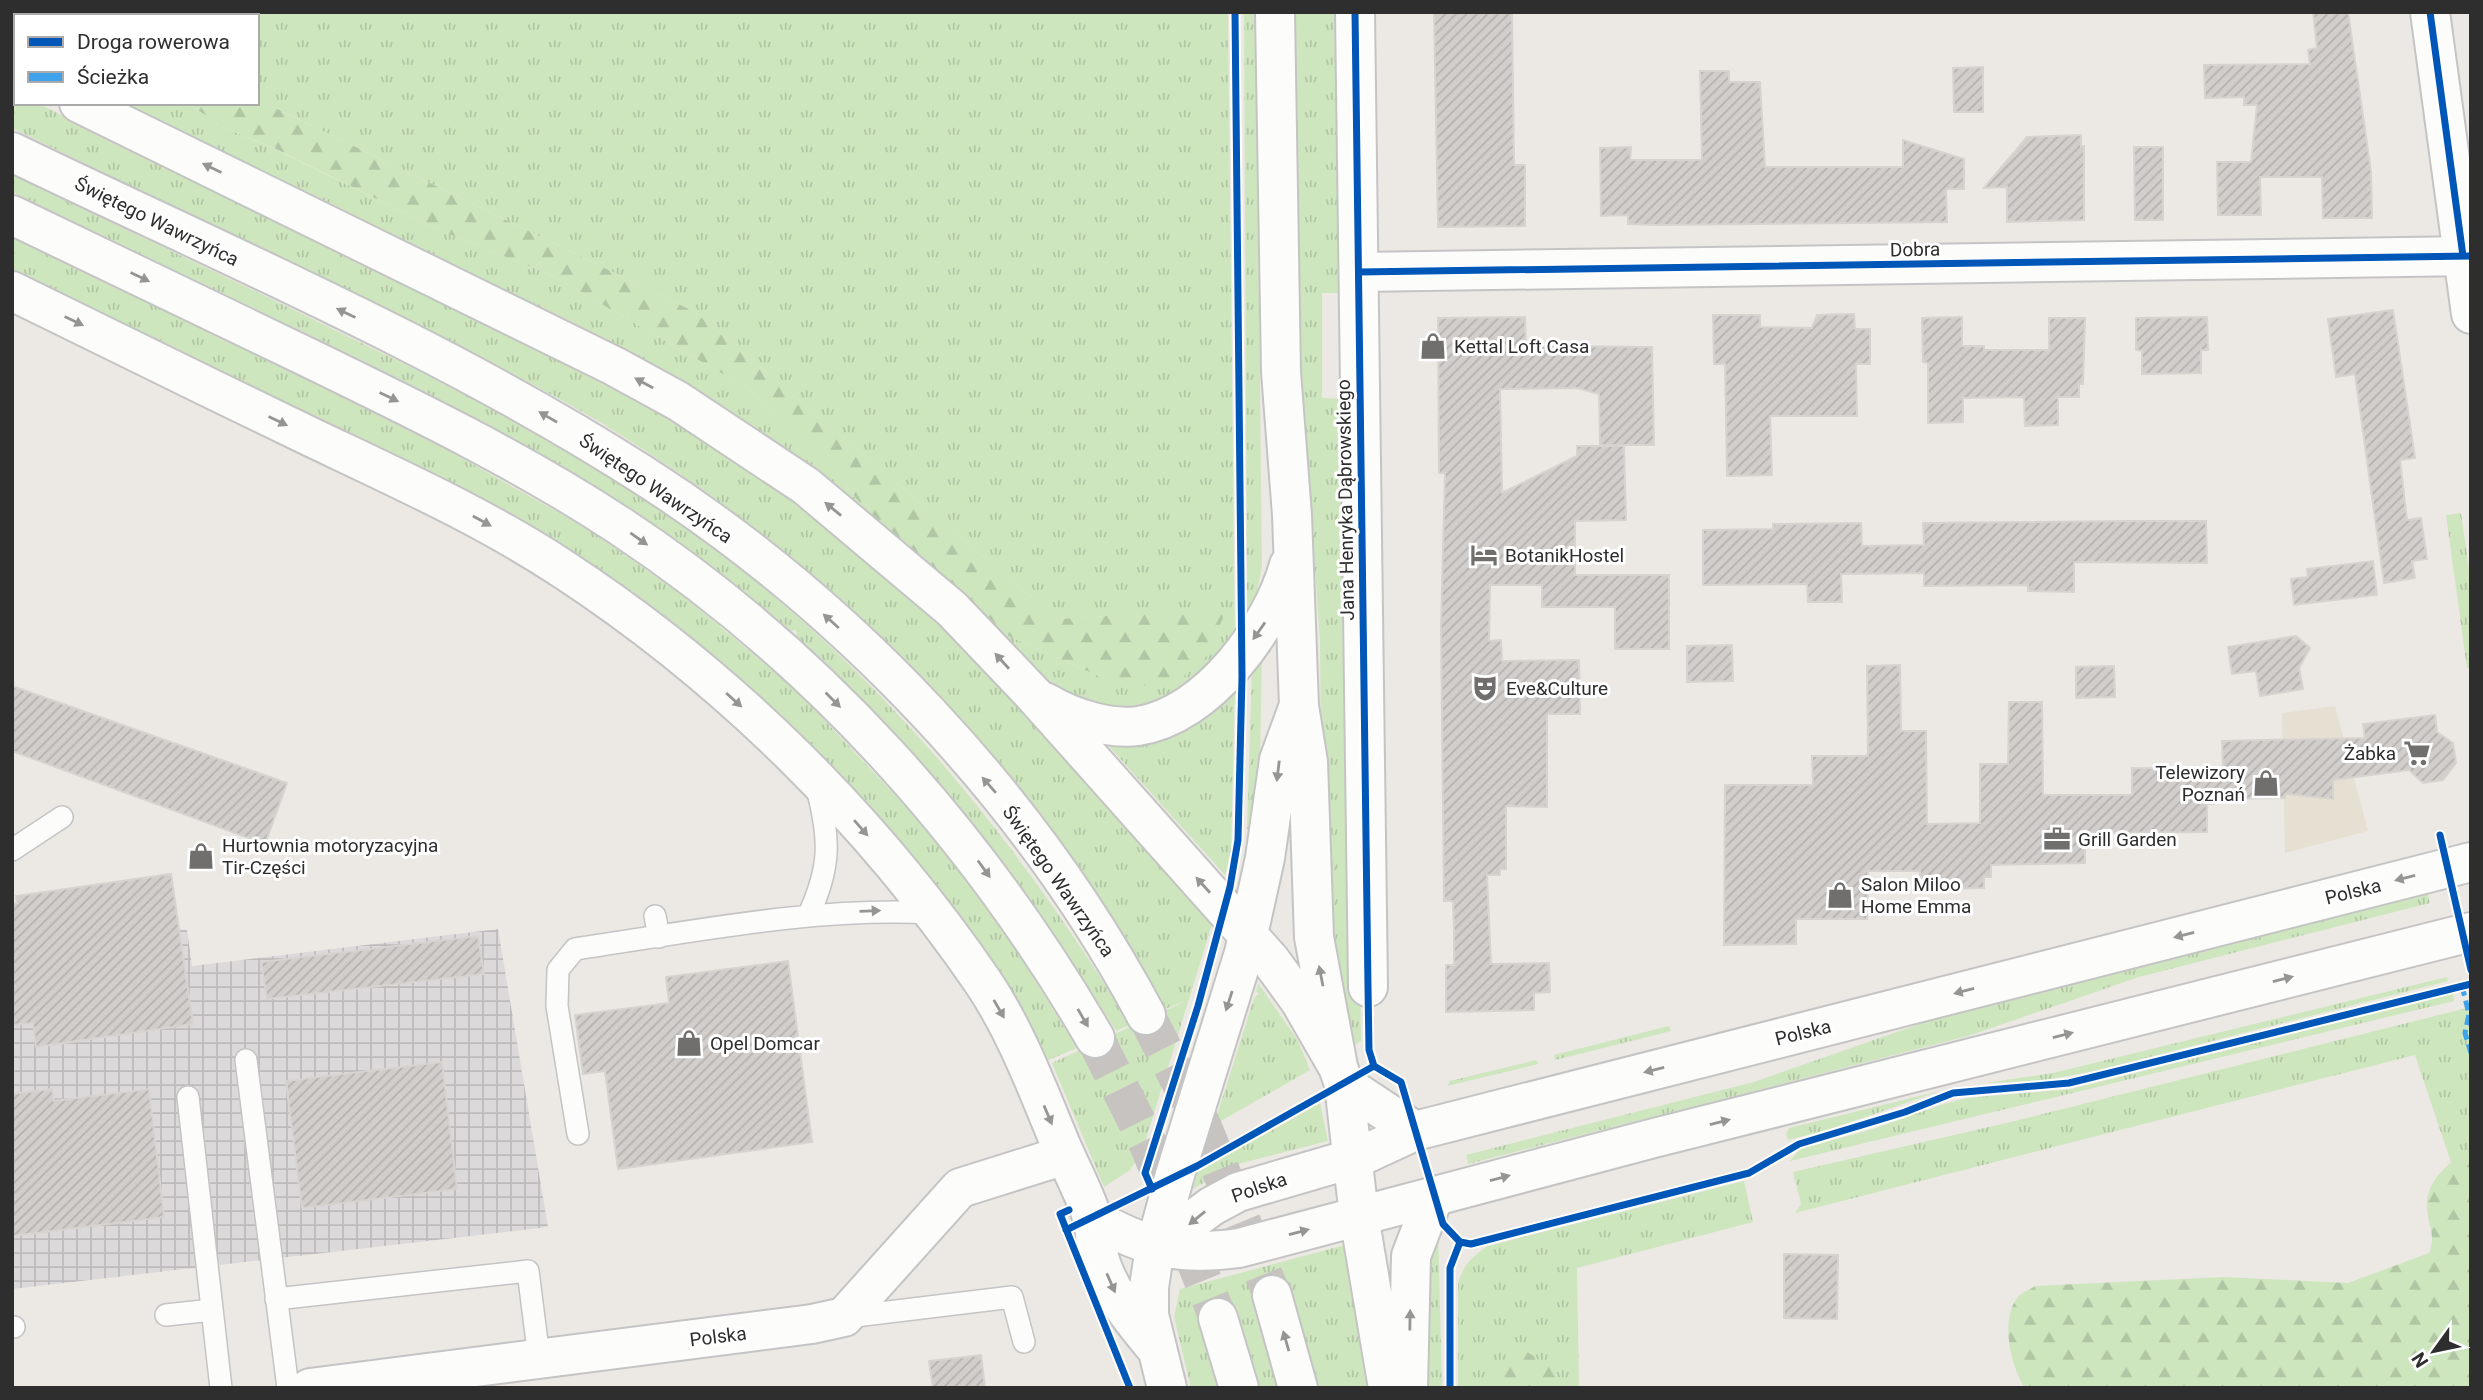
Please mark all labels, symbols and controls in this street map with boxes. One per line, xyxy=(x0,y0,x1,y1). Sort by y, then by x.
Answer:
legend xyxy=(14,14,259,105)
text: Droga rowerowa xyxy=(77,30,230,54)
text: Ścieżka xyxy=(77,65,149,89)
one-way arrow xyxy=(202,162,222,174)
street label: Świętego Wawrzyńca xyxy=(71,172,243,271)
street label: Dobra xyxy=(1890,238,1940,261)
one-way arrow xyxy=(130,271,150,282)
one-way arrow xyxy=(336,307,356,318)
one-way arrow xyxy=(64,315,84,326)
shop icon: Kettal Loft Casa xyxy=(1418,331,1448,361)
place label: Kettal Loft Casa xyxy=(1454,335,1589,358)
one-way arrow xyxy=(634,377,654,389)
street label: Jana Henryka Dąbrowskiego xyxy=(1332,379,1359,621)
one-way arrow xyxy=(379,391,399,402)
one-way arrow xyxy=(538,411,557,423)
one-way arrow xyxy=(268,415,288,426)
street label: Świętego Wawrzyńca xyxy=(575,429,737,548)
one-way arrow xyxy=(825,501,843,516)
one-way arrow xyxy=(472,515,492,527)
one-way arrow xyxy=(630,532,648,546)
hotel icon: BotanikHostel xyxy=(1469,540,1499,570)
place label: BotanikHostel xyxy=(1505,544,1624,567)
one-way arrow xyxy=(822,613,840,629)
one-way arrow xyxy=(1252,622,1266,640)
one-way arrow xyxy=(995,653,1011,670)
theatre icon: Eve&Culture xyxy=(1470,673,1500,703)
place label: Eve&Culture xyxy=(1506,677,1608,700)
one-way arrow xyxy=(824,691,841,707)
one-way arrow xyxy=(725,692,743,708)
supermarket icon: Żabka xyxy=(2402,738,2432,768)
place label: Żabka xyxy=(2344,742,2396,765)
one-way arrow xyxy=(1272,760,1283,782)
place label: Telewizory Poznań xyxy=(2155,761,2245,806)
shop icon: Telewizory Poznań xyxy=(2251,768,2281,798)
one-way arrow xyxy=(982,776,997,793)
street label: Świętego Wawrzyńca xyxy=(998,801,1120,961)
one-way arrow xyxy=(853,819,869,837)
office icon: Grill Garden xyxy=(2042,824,2072,854)
place label: Grill Garden xyxy=(2078,828,2177,851)
place label: Hurtownia motoryzacyjna Tir-Części xyxy=(222,834,438,879)
shop icon: Hurtownia motoryzacyjna Tir-Części xyxy=(186,841,216,871)
one-way arrow xyxy=(977,860,991,878)
place label: Salon Miloo Home Emma xyxy=(1861,873,1971,918)
street label: Polska xyxy=(2323,873,2384,910)
one-way arrow xyxy=(2393,873,2415,884)
one-way arrow xyxy=(1195,876,1211,894)
shop icon: Salon Miloo Home Emma xyxy=(1825,880,1855,910)
one-way arrow xyxy=(859,906,881,917)
one-way arrow xyxy=(2173,930,2194,940)
one-way arrow xyxy=(1315,965,1326,987)
one-way arrow xyxy=(2272,973,2294,984)
one-way arrow xyxy=(1953,986,1975,997)
one-way arrow xyxy=(1224,991,1234,1012)
one-way arrow xyxy=(993,999,1005,1018)
one-way arrow xyxy=(1077,1008,1090,1027)
street label: Polska xyxy=(1773,1014,1834,1051)
shop icon: Opel Domcar xyxy=(674,1028,704,1058)
one-way arrow xyxy=(2052,1029,2074,1040)
place label: Opel Domcar xyxy=(710,1032,820,1055)
one-way arrow xyxy=(1643,1065,1665,1076)
one-way arrow xyxy=(1043,1105,1054,1126)
one-way arrow xyxy=(1709,1116,1731,1127)
street label: Polska xyxy=(1228,1167,1290,1208)
one-way arrow xyxy=(1489,1172,1511,1183)
one-way arrow xyxy=(1188,1210,1206,1224)
one-way arrow xyxy=(1288,1226,1310,1237)
one-way arrow xyxy=(1106,1273,1117,1294)
one-way arrow xyxy=(1404,1308,1415,1330)
north arrow xyxy=(2399,1316,2469,1386)
street label: Polska xyxy=(688,1322,748,1351)
one-way arrow xyxy=(1280,1331,1290,1352)
text: N xyxy=(2407,1348,2433,1372)

